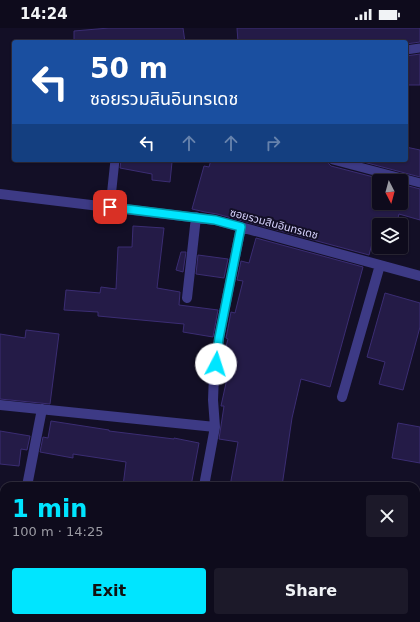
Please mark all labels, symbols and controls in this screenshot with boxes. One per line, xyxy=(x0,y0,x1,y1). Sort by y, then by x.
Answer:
text: 14:24 xyxy=(20,5,68,23)
text: 50 m xyxy=(90,52,168,85)
icon: left xyxy=(24,56,76,108)
text: ซอยรวมสินอินทรเดช xyxy=(90,88,238,109)
icon: left xyxy=(136,132,158,154)
icon: ahead xyxy=(178,132,200,154)
icon: ahead xyxy=(220,132,242,154)
icon: right xyxy=(262,132,284,154)
north arrow xyxy=(372,174,408,210)
map controls xyxy=(372,174,408,254)
pin xyxy=(93,190,127,224)
icon: arrive xyxy=(99,196,121,218)
street label: ซอยรวมสินอินทรเดช xyxy=(229,206,319,242)
button: layers xyxy=(372,218,408,254)
position arrow xyxy=(195,343,237,385)
text: 1 min xyxy=(12,495,87,523)
button: close xyxy=(366,495,408,537)
text: 100 m · 14:25 xyxy=(12,524,103,539)
button: Exit xyxy=(12,568,206,614)
button: Share xyxy=(214,568,408,614)

